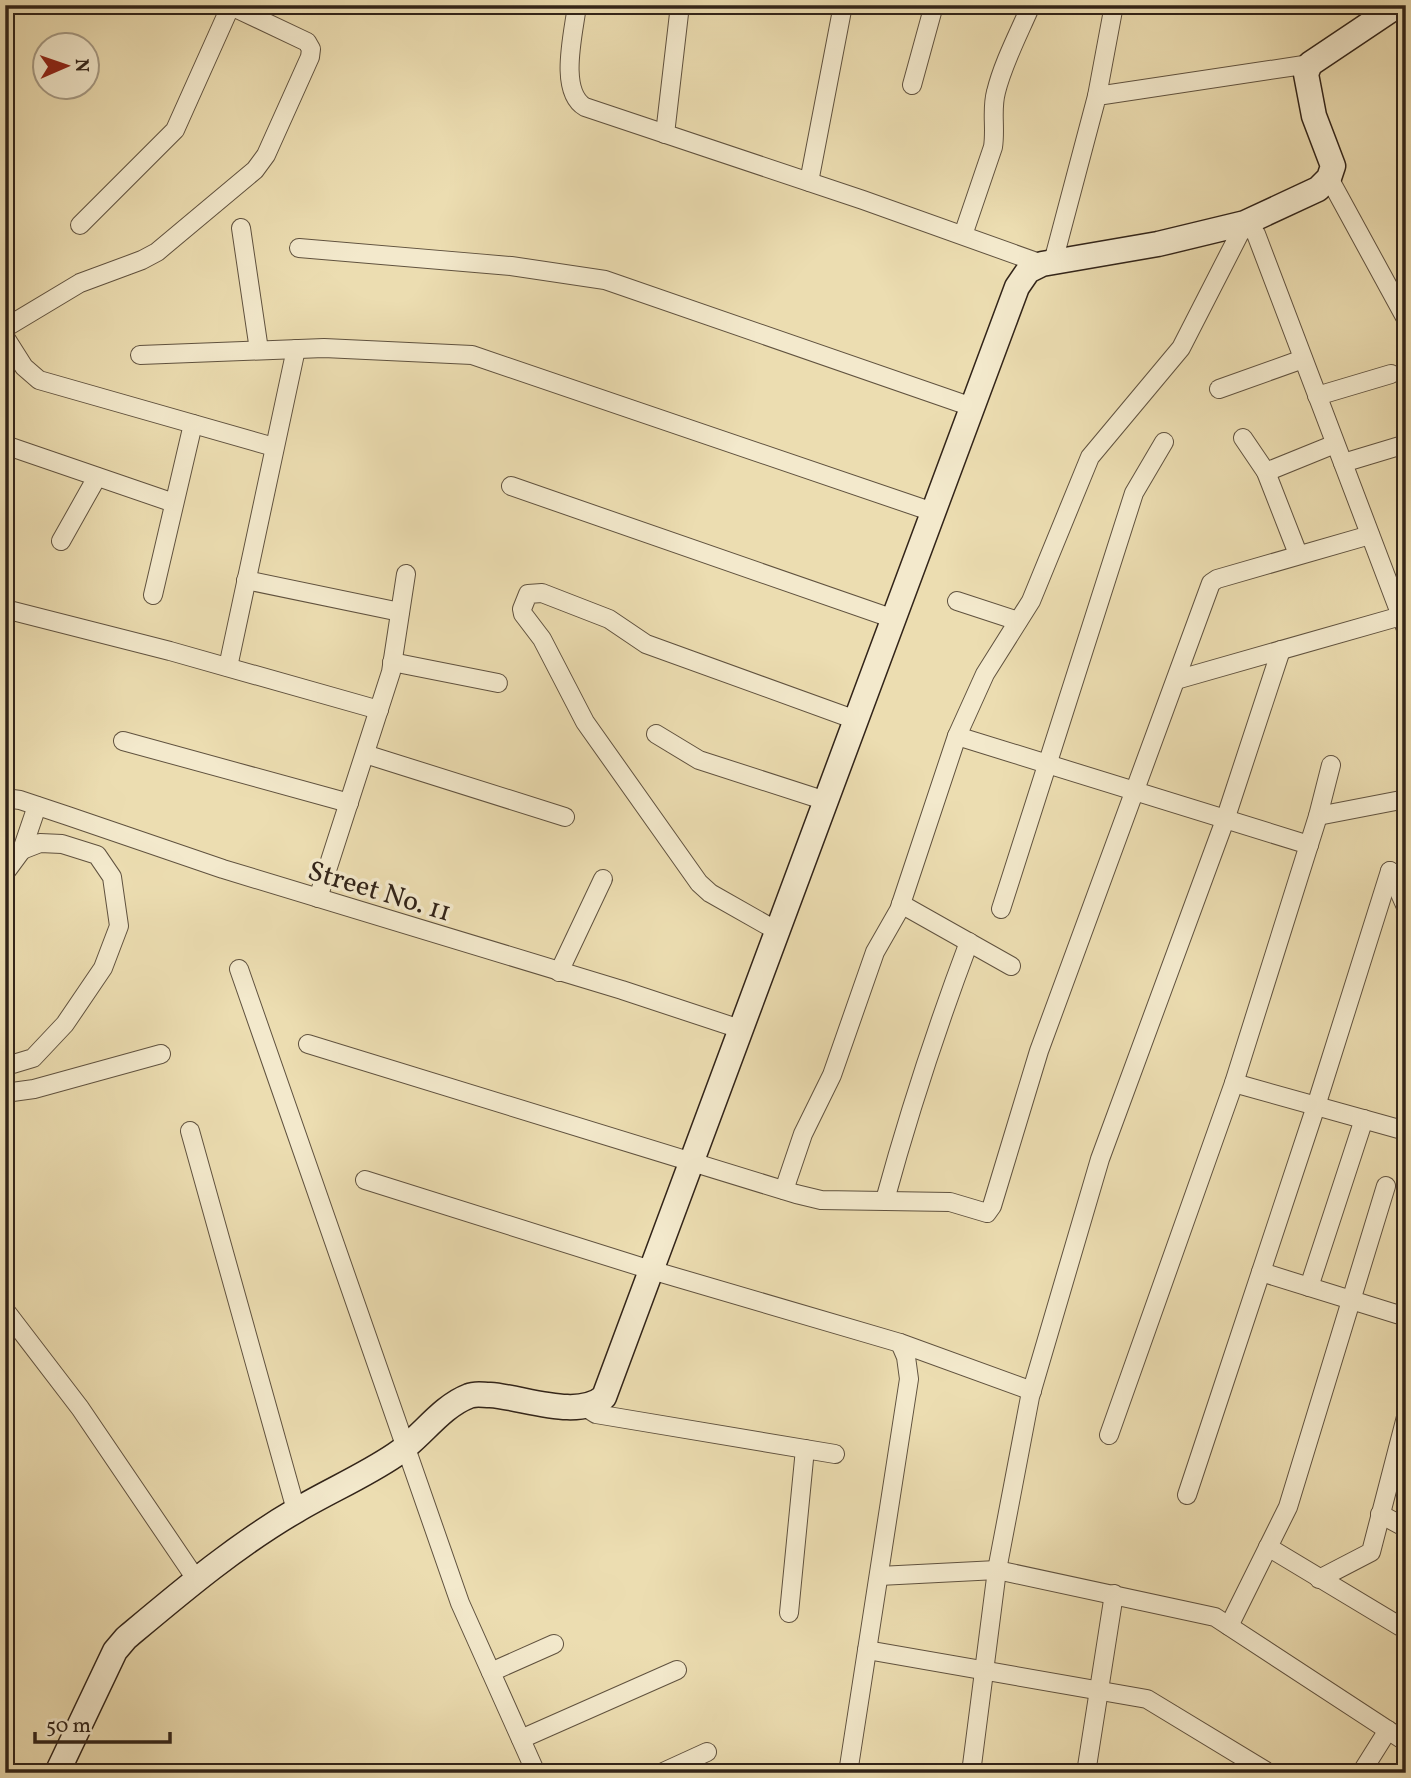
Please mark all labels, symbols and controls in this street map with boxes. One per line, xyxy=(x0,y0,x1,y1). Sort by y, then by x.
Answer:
north arrow xyxy=(32,32,102,102)
text: N xyxy=(68,58,94,73)
street label: Street No. 11 xyxy=(303,852,456,933)
scale bar xyxy=(35,1701,170,1745)
text: 50 m xyxy=(46,1712,91,1741)

